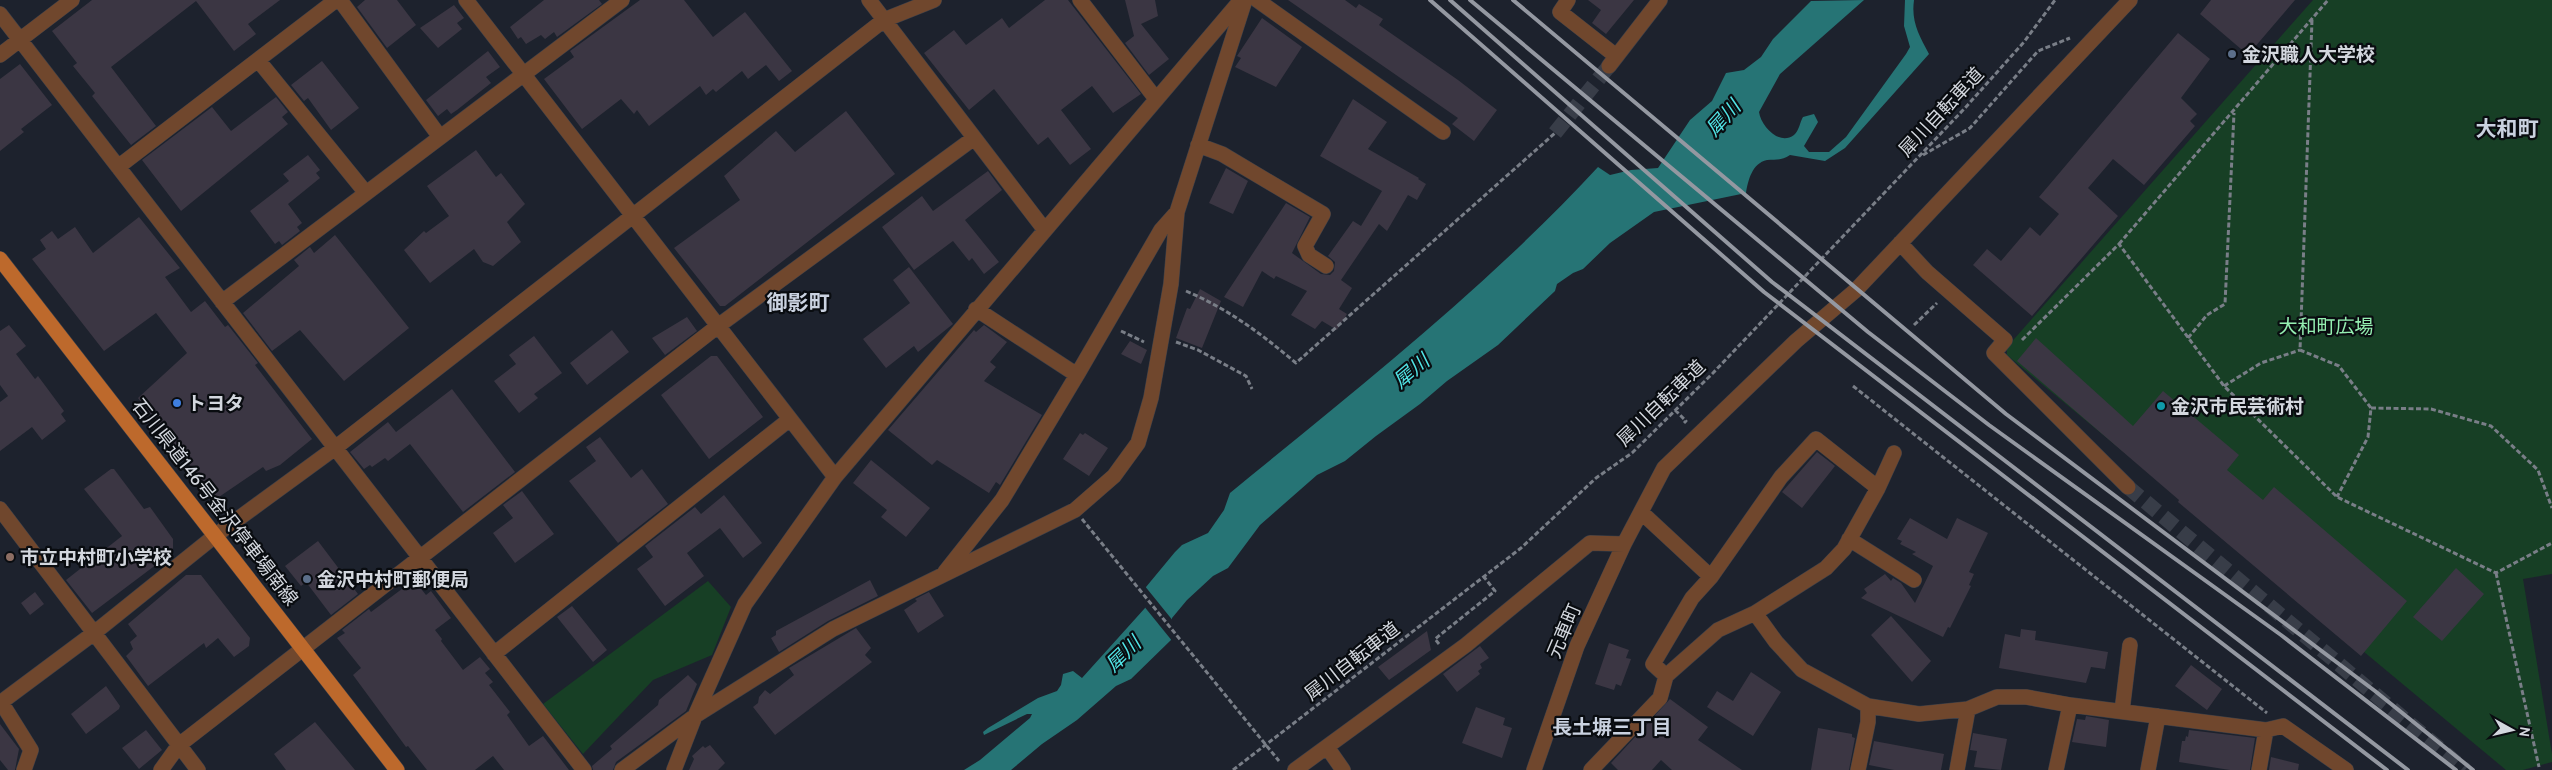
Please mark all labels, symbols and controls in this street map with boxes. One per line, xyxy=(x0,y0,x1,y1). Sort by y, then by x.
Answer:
place label: 金沢職人大学校 xyxy=(2242,43,2375,66)
marker: 金沢職人大学校 xyxy=(2226,48,2238,60)
street label: 犀川自転車道 xyxy=(1894,62,1988,162)
water label: 犀川 xyxy=(1701,94,1747,141)
district label: 大和町 xyxy=(2476,116,2539,141)
district label: 御影町 xyxy=(767,290,830,315)
park label: 大和町広場 xyxy=(2278,315,2374,338)
water label: 犀川 xyxy=(1388,348,1436,393)
street label: 犀川自転車道 xyxy=(1612,355,1710,451)
place label: トヨタ xyxy=(187,392,244,415)
street label: 石川県道146号金沢停車場南線 xyxy=(127,394,303,610)
place label: 金沢市民芸術村 xyxy=(2171,395,2304,418)
marker: トヨタ xyxy=(171,397,183,409)
marker: 金沢市民芸術村 xyxy=(2155,400,2167,412)
place label: 市立中村町小学校 xyxy=(20,546,172,569)
marker: 市立中村町小学校 xyxy=(4,551,16,563)
place label: 金沢中村町郵便局 xyxy=(317,568,469,591)
marker: 金沢中村町郵便局 xyxy=(301,573,313,585)
street label: 元車町 xyxy=(1542,600,1586,662)
street label: 犀川自転車道 xyxy=(1300,617,1404,705)
water label: 犀川 xyxy=(1100,630,1147,677)
north arrow xyxy=(2487,705,2537,755)
district label: 長土塀三丁目 xyxy=(1552,715,1672,739)
text: N xyxy=(2515,726,2534,738)

